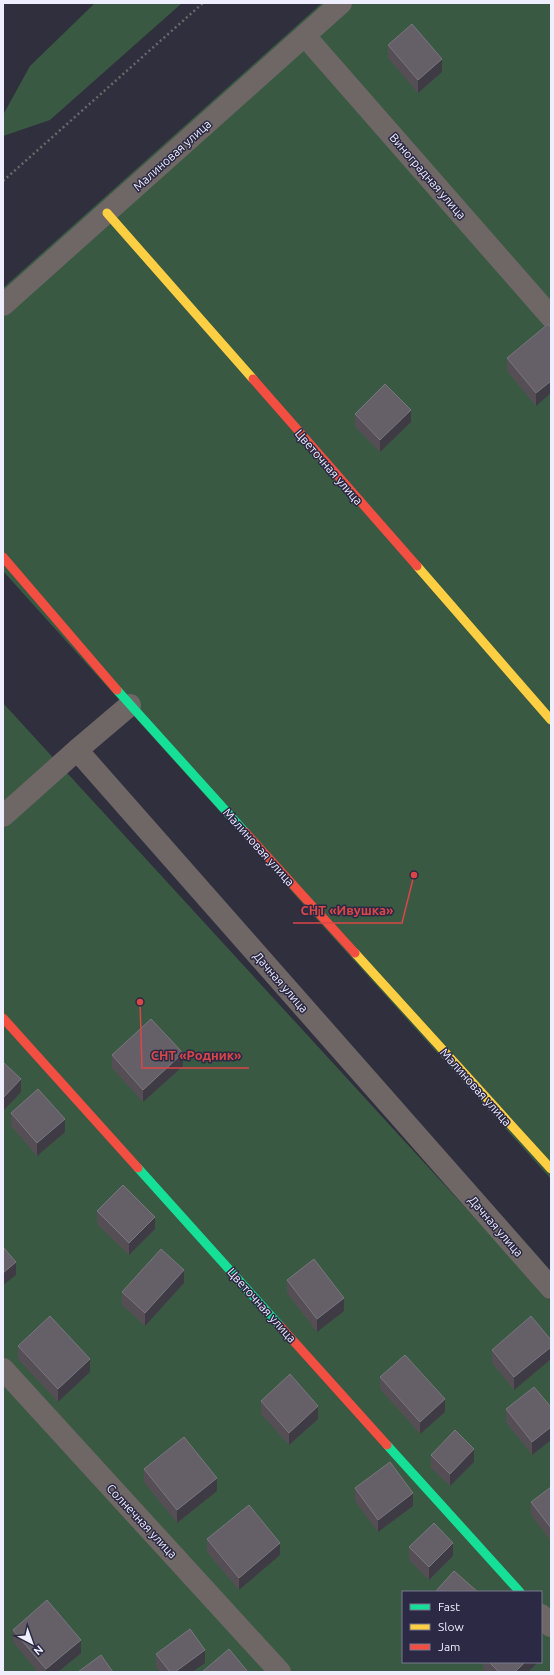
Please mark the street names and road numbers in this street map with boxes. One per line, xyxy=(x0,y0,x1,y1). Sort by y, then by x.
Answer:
street label: Малиновая улица xyxy=(131,117,213,193)
street label: Виноградная улица xyxy=(387,131,469,221)
street label: Цветочная улица xyxy=(293,427,365,507)
street label: Малиновая улица xyxy=(221,806,297,888)
street label: Дачная улица xyxy=(251,949,311,1015)
street label: Малиновая улица xyxy=(438,1046,514,1128)
street label: Дачная улица xyxy=(466,1193,526,1259)
street label: Цветочная улица xyxy=(225,1265,299,1345)
street label: Солнечная улица xyxy=(104,1481,180,1561)

